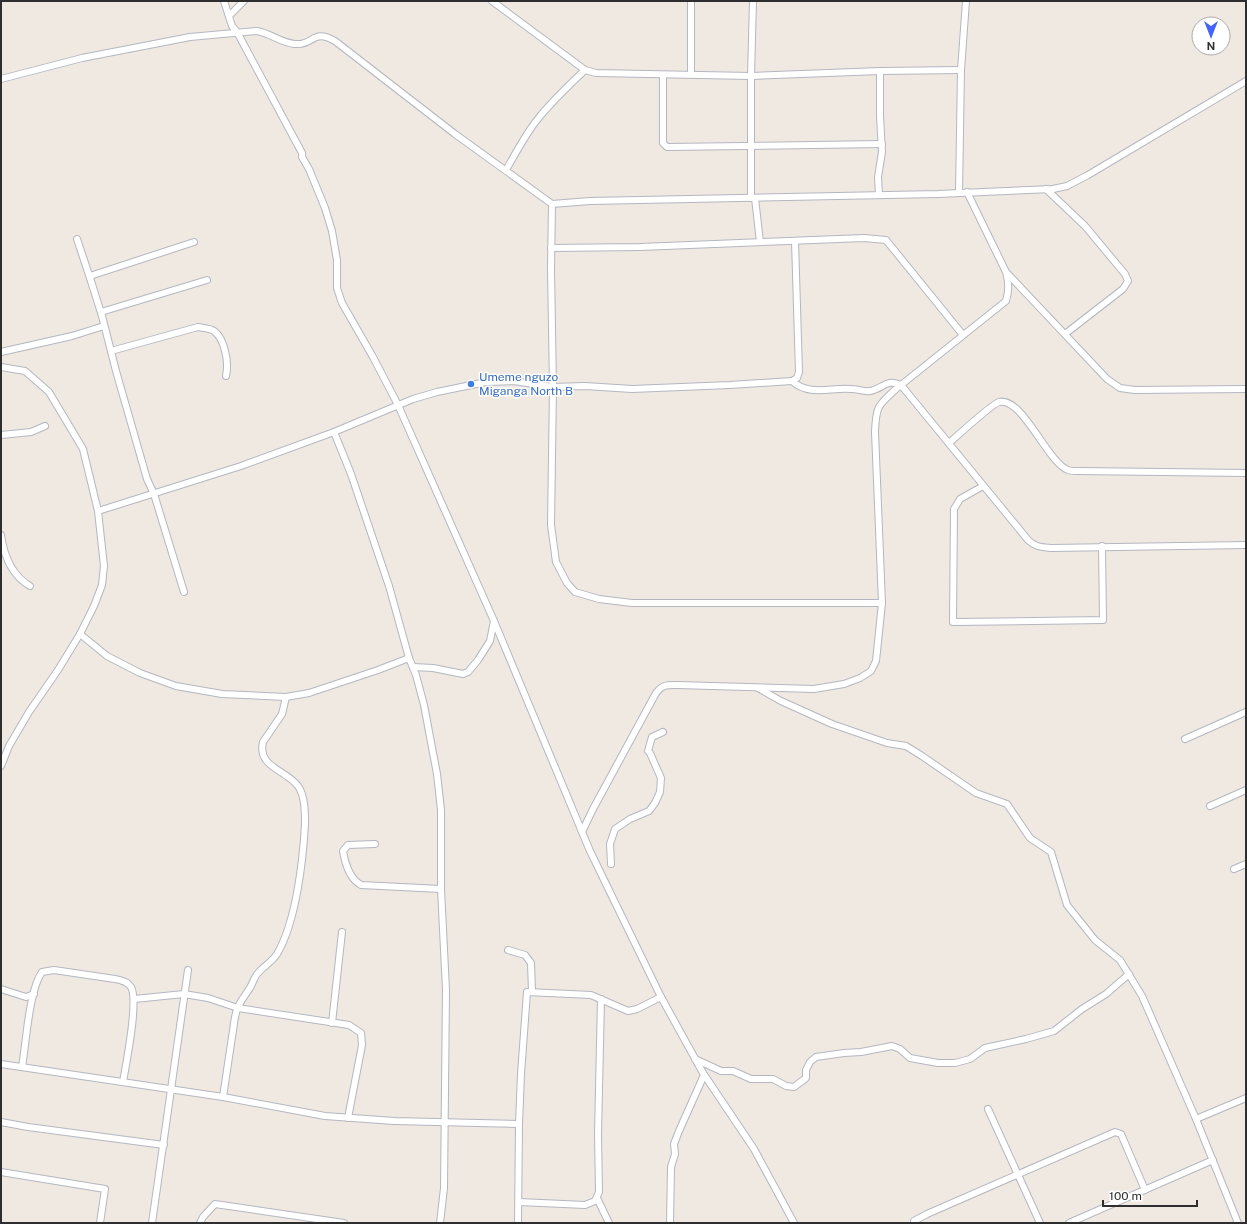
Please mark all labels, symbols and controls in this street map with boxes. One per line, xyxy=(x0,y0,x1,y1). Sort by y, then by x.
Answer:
north arrow xyxy=(1191,16,1231,56)
text: N xyxy=(1207,40,1215,52)
place label: Umeme nguzo Miganga North B xyxy=(479,370,573,398)
marker: Umeme nguzo Miganga North B xyxy=(466,379,476,389)
scale bar xyxy=(1103,1182,1197,1208)
text: 100 m xyxy=(1109,1189,1142,1203)

